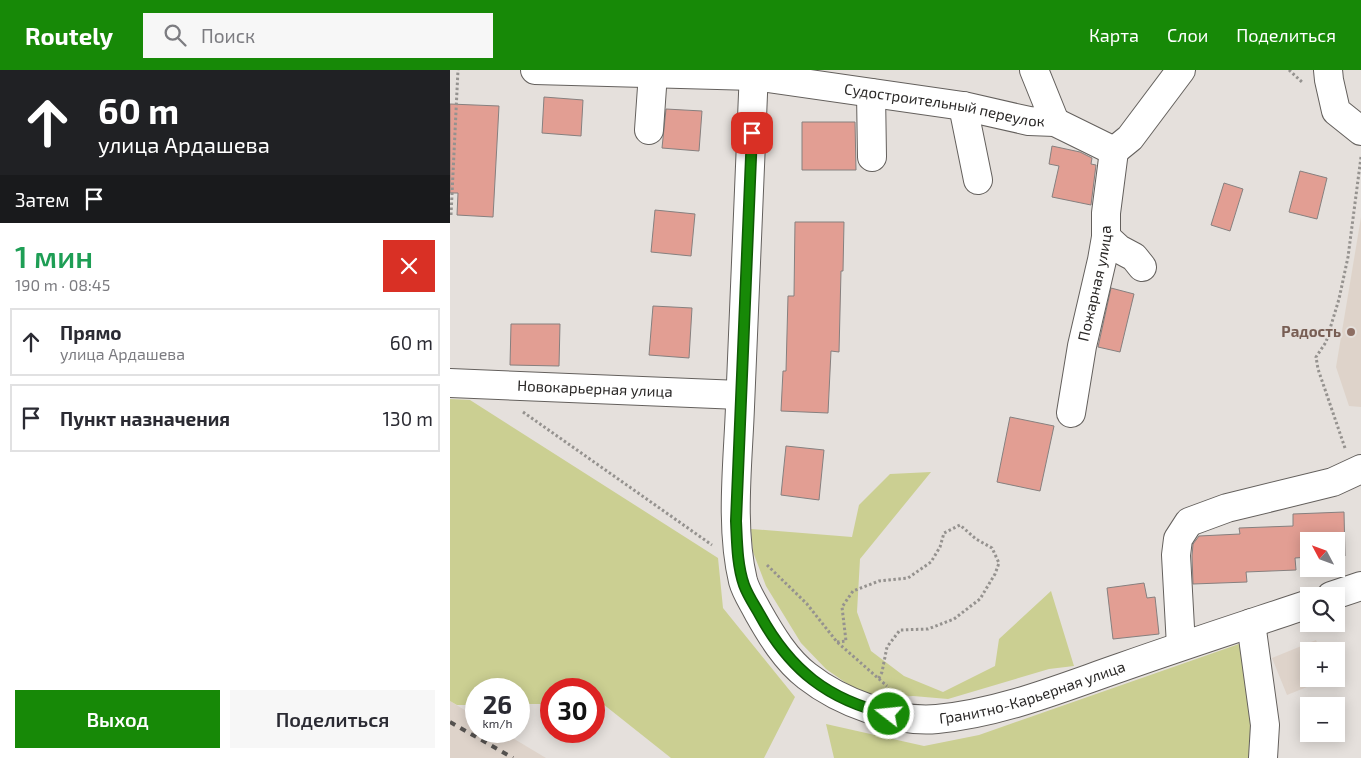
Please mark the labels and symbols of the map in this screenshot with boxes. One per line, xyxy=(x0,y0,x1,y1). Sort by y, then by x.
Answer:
street label: Судостроительный переулок xyxy=(843,79,1045,130)
pin xyxy=(731,112,773,154)
street label: Пожарная улица xyxy=(1073,226,1114,343)
place label: Радость xyxy=(1281,322,1341,340)
marker: Радость xyxy=(1345,326,1357,338)
street label: Новокарьерная улица xyxy=(517,376,673,400)
north arrow xyxy=(1300,532,1345,578)
street label: Гранитно-Карьерная улица xyxy=(938,657,1127,727)
speed limit sign: 30 xyxy=(540,678,605,743)
position arrow xyxy=(862,687,914,739)

